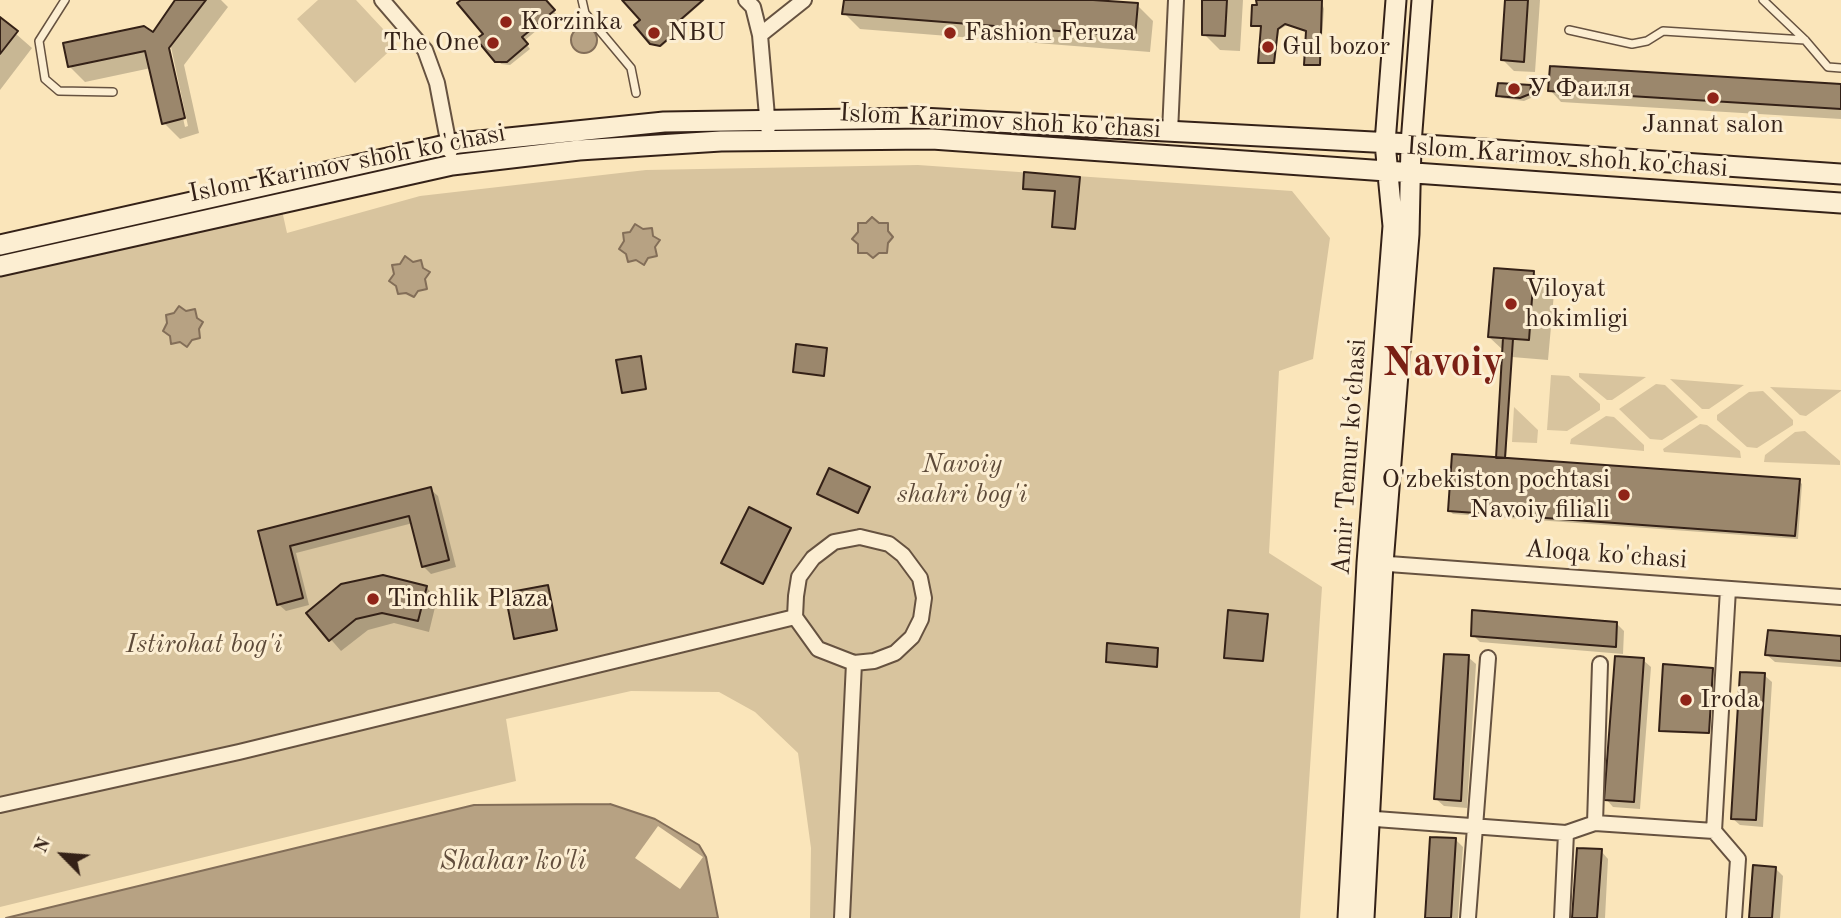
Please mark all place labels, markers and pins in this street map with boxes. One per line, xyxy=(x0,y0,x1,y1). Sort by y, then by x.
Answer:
place label: Korzinka xyxy=(520,6,622,38)
marker: Korzinka xyxy=(498,14,514,30)
place label: NBU xyxy=(668,17,726,49)
place label: Fashion Feruza xyxy=(964,17,1136,49)
marker: NBU xyxy=(646,25,662,41)
marker: Fashion Feruza xyxy=(942,25,958,41)
place label: The One xyxy=(383,27,479,59)
place label: Gul bozor xyxy=(1282,31,1390,63)
marker: The One xyxy=(485,35,501,51)
marker: Gul bozor xyxy=(1260,39,1276,55)
place label: У Фаиля xyxy=(1528,73,1631,105)
marker: У Фаиля xyxy=(1506,81,1522,97)
marker: Jannat salon xyxy=(1705,90,1721,106)
place label: Jannat salon xyxy=(1642,109,1784,141)
place label: Viloyat hokimligi xyxy=(1525,273,1628,334)
marker: Viloyat hokimligi xyxy=(1503,296,1519,312)
place label: O'zbekiston pochtasi Navoiy filiali xyxy=(1382,464,1610,526)
marker: O'zbekiston pochtasi Navoiy filiali xyxy=(1616,487,1632,503)
place label: Tinchlik Plaza xyxy=(387,583,549,615)
marker: Tinchlik Plaza xyxy=(365,591,381,607)
place label: Iroda xyxy=(1700,684,1760,716)
marker: Iroda xyxy=(1678,692,1694,708)

